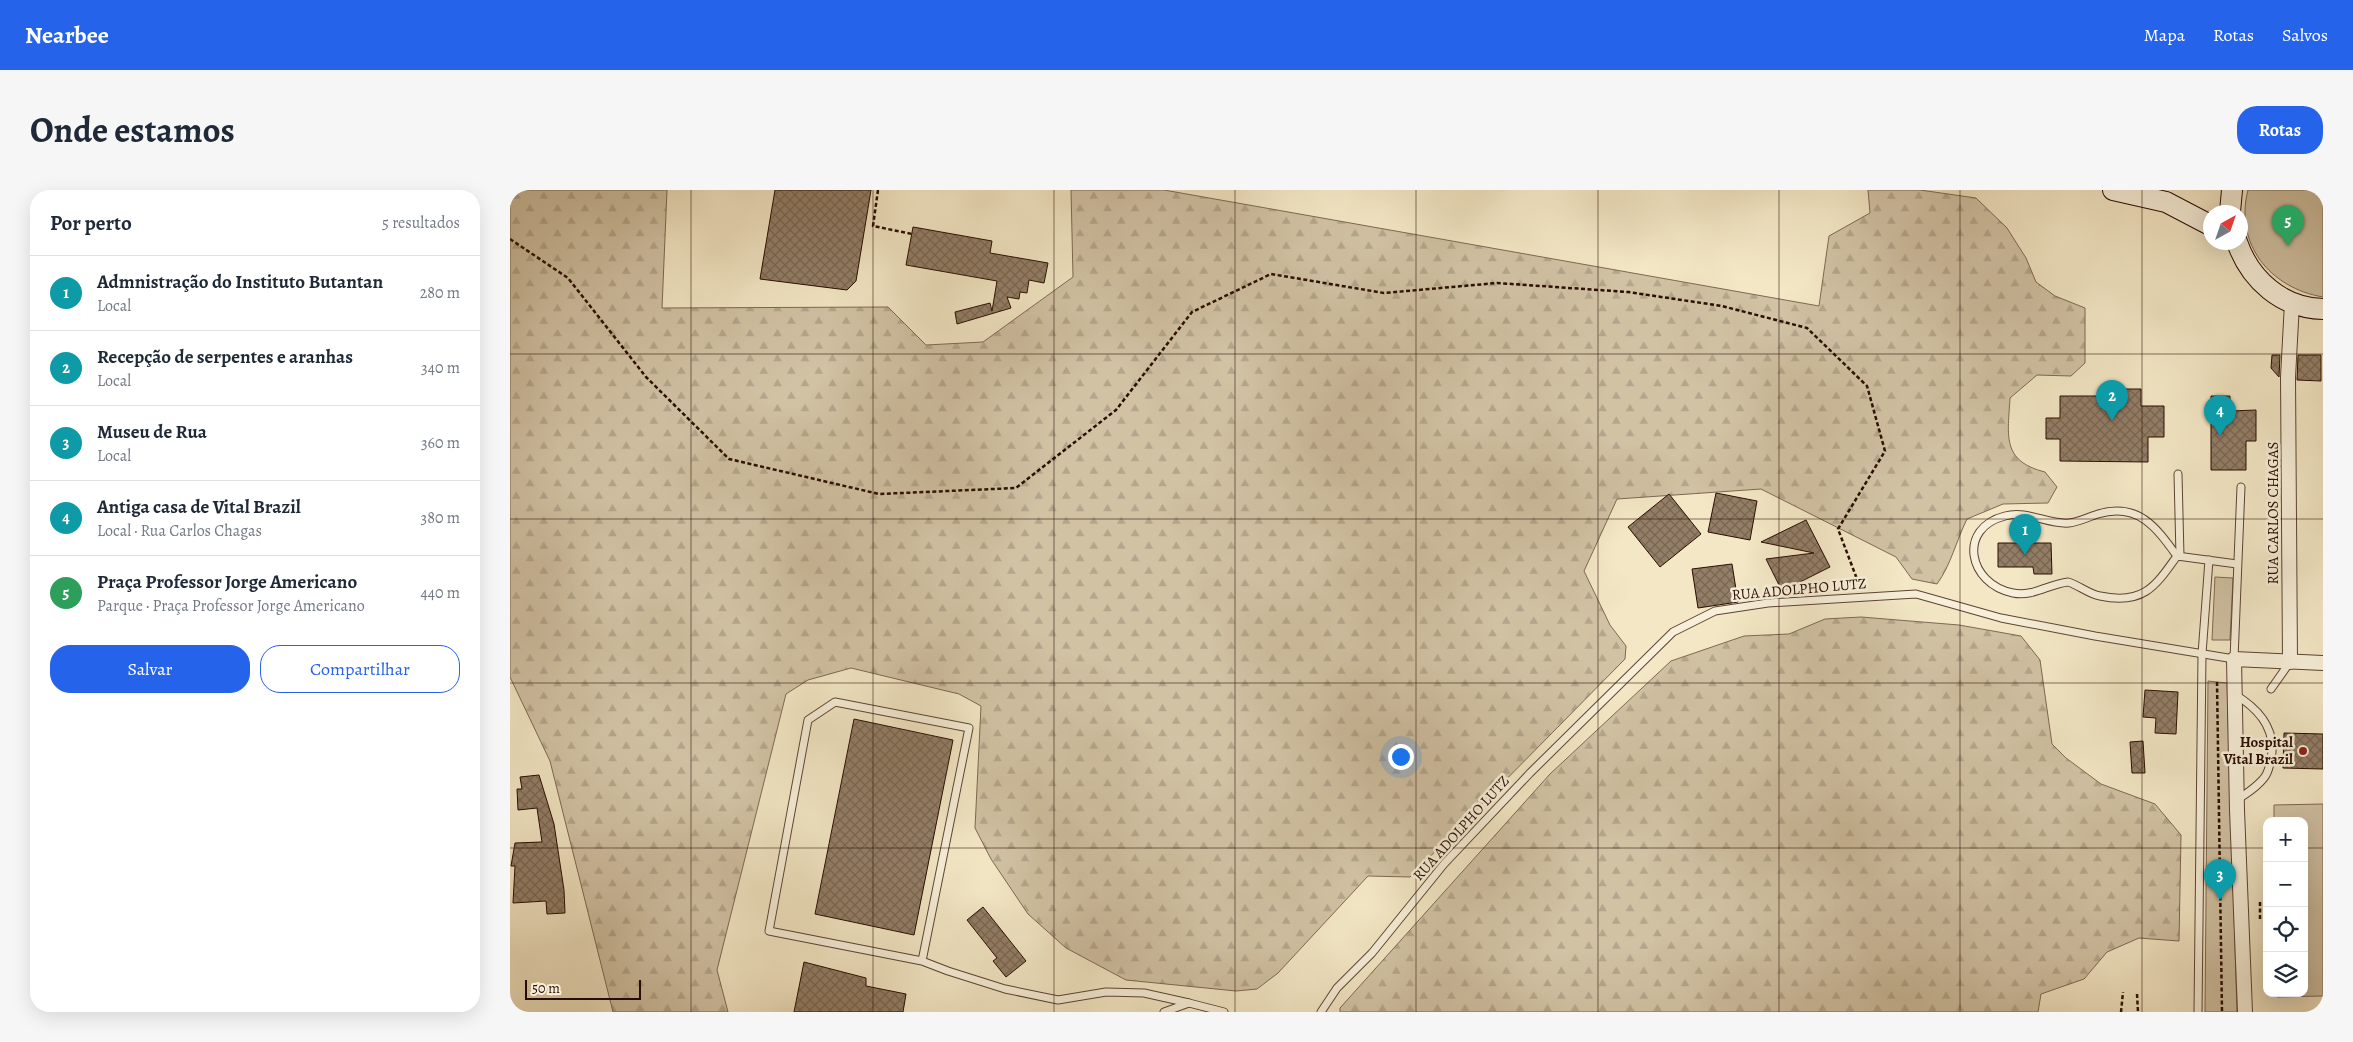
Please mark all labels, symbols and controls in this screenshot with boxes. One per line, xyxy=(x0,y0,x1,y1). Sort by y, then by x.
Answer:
text: Nearbee xyxy=(25,19,109,51)
text: Mapa xyxy=(2144,23,2185,47)
text: Rotas xyxy=(2213,23,2254,47)
text: Salvos xyxy=(2282,23,2328,47)
text: Onde estamos xyxy=(30,106,235,154)
button: Rotas xyxy=(2237,106,2323,154)
north arrow xyxy=(2203,205,2248,250)
pin: 5 xyxy=(2272,205,2304,246)
text: Por perto xyxy=(50,209,132,237)
text: 5 resultados xyxy=(382,212,460,234)
text: Admnistração do Instituto Butantan xyxy=(97,269,383,295)
text: 1 xyxy=(63,282,69,304)
text: 280 m xyxy=(420,282,460,304)
text: Local xyxy=(97,295,131,317)
text: Recepção de serpentes e aranhas xyxy=(97,344,353,370)
text: 2 xyxy=(62,357,70,379)
text: 340 m xyxy=(421,357,460,379)
text: Local xyxy=(97,370,131,392)
pin: 2 xyxy=(2096,380,2128,421)
pin: 4 xyxy=(2204,395,2236,436)
text: Museu de Rua xyxy=(97,419,207,445)
text: 3 xyxy=(63,432,69,454)
text: 360 m xyxy=(421,432,460,454)
street label: RUA CARLOS CHAGAS xyxy=(2263,442,2283,584)
text: Local xyxy=(97,445,131,467)
text: Antiga casa de Vital Brazil xyxy=(97,494,301,520)
text: 4 xyxy=(62,507,70,529)
text: 380 m xyxy=(421,507,460,529)
pin: 1 xyxy=(2009,514,2041,555)
text: Local · Rua Carlos Chagas xyxy=(97,520,262,542)
text: Praça Professor Jorge Americano xyxy=(97,569,357,595)
street label: RUA ADOLPHO LUTZ xyxy=(1731,573,1867,605)
text: 5 xyxy=(63,582,69,604)
text: 440 m xyxy=(420,582,460,604)
text: Parque · Praça Professor Jorge Americano xyxy=(97,595,365,617)
button: Salvar xyxy=(50,645,250,693)
button: Compartilhar xyxy=(260,645,460,693)
place label: Hospital Vital Brazil xyxy=(2222,732,2293,769)
your location xyxy=(1388,744,1414,770)
marker: Hospital Vital Brazil xyxy=(2297,745,2309,757)
street label: RUA ADOLPHO LUTZ xyxy=(1408,771,1514,885)
map controls xyxy=(2263,817,2308,997)
button: + xyxy=(2263,817,2308,862)
pin: 3 xyxy=(2204,859,2236,900)
button: − xyxy=(2263,862,2308,907)
button: locate xyxy=(2263,907,2308,952)
button: layers xyxy=(2263,952,2308,997)
scale bar xyxy=(525,977,641,1000)
text: 50 m xyxy=(532,979,560,998)

